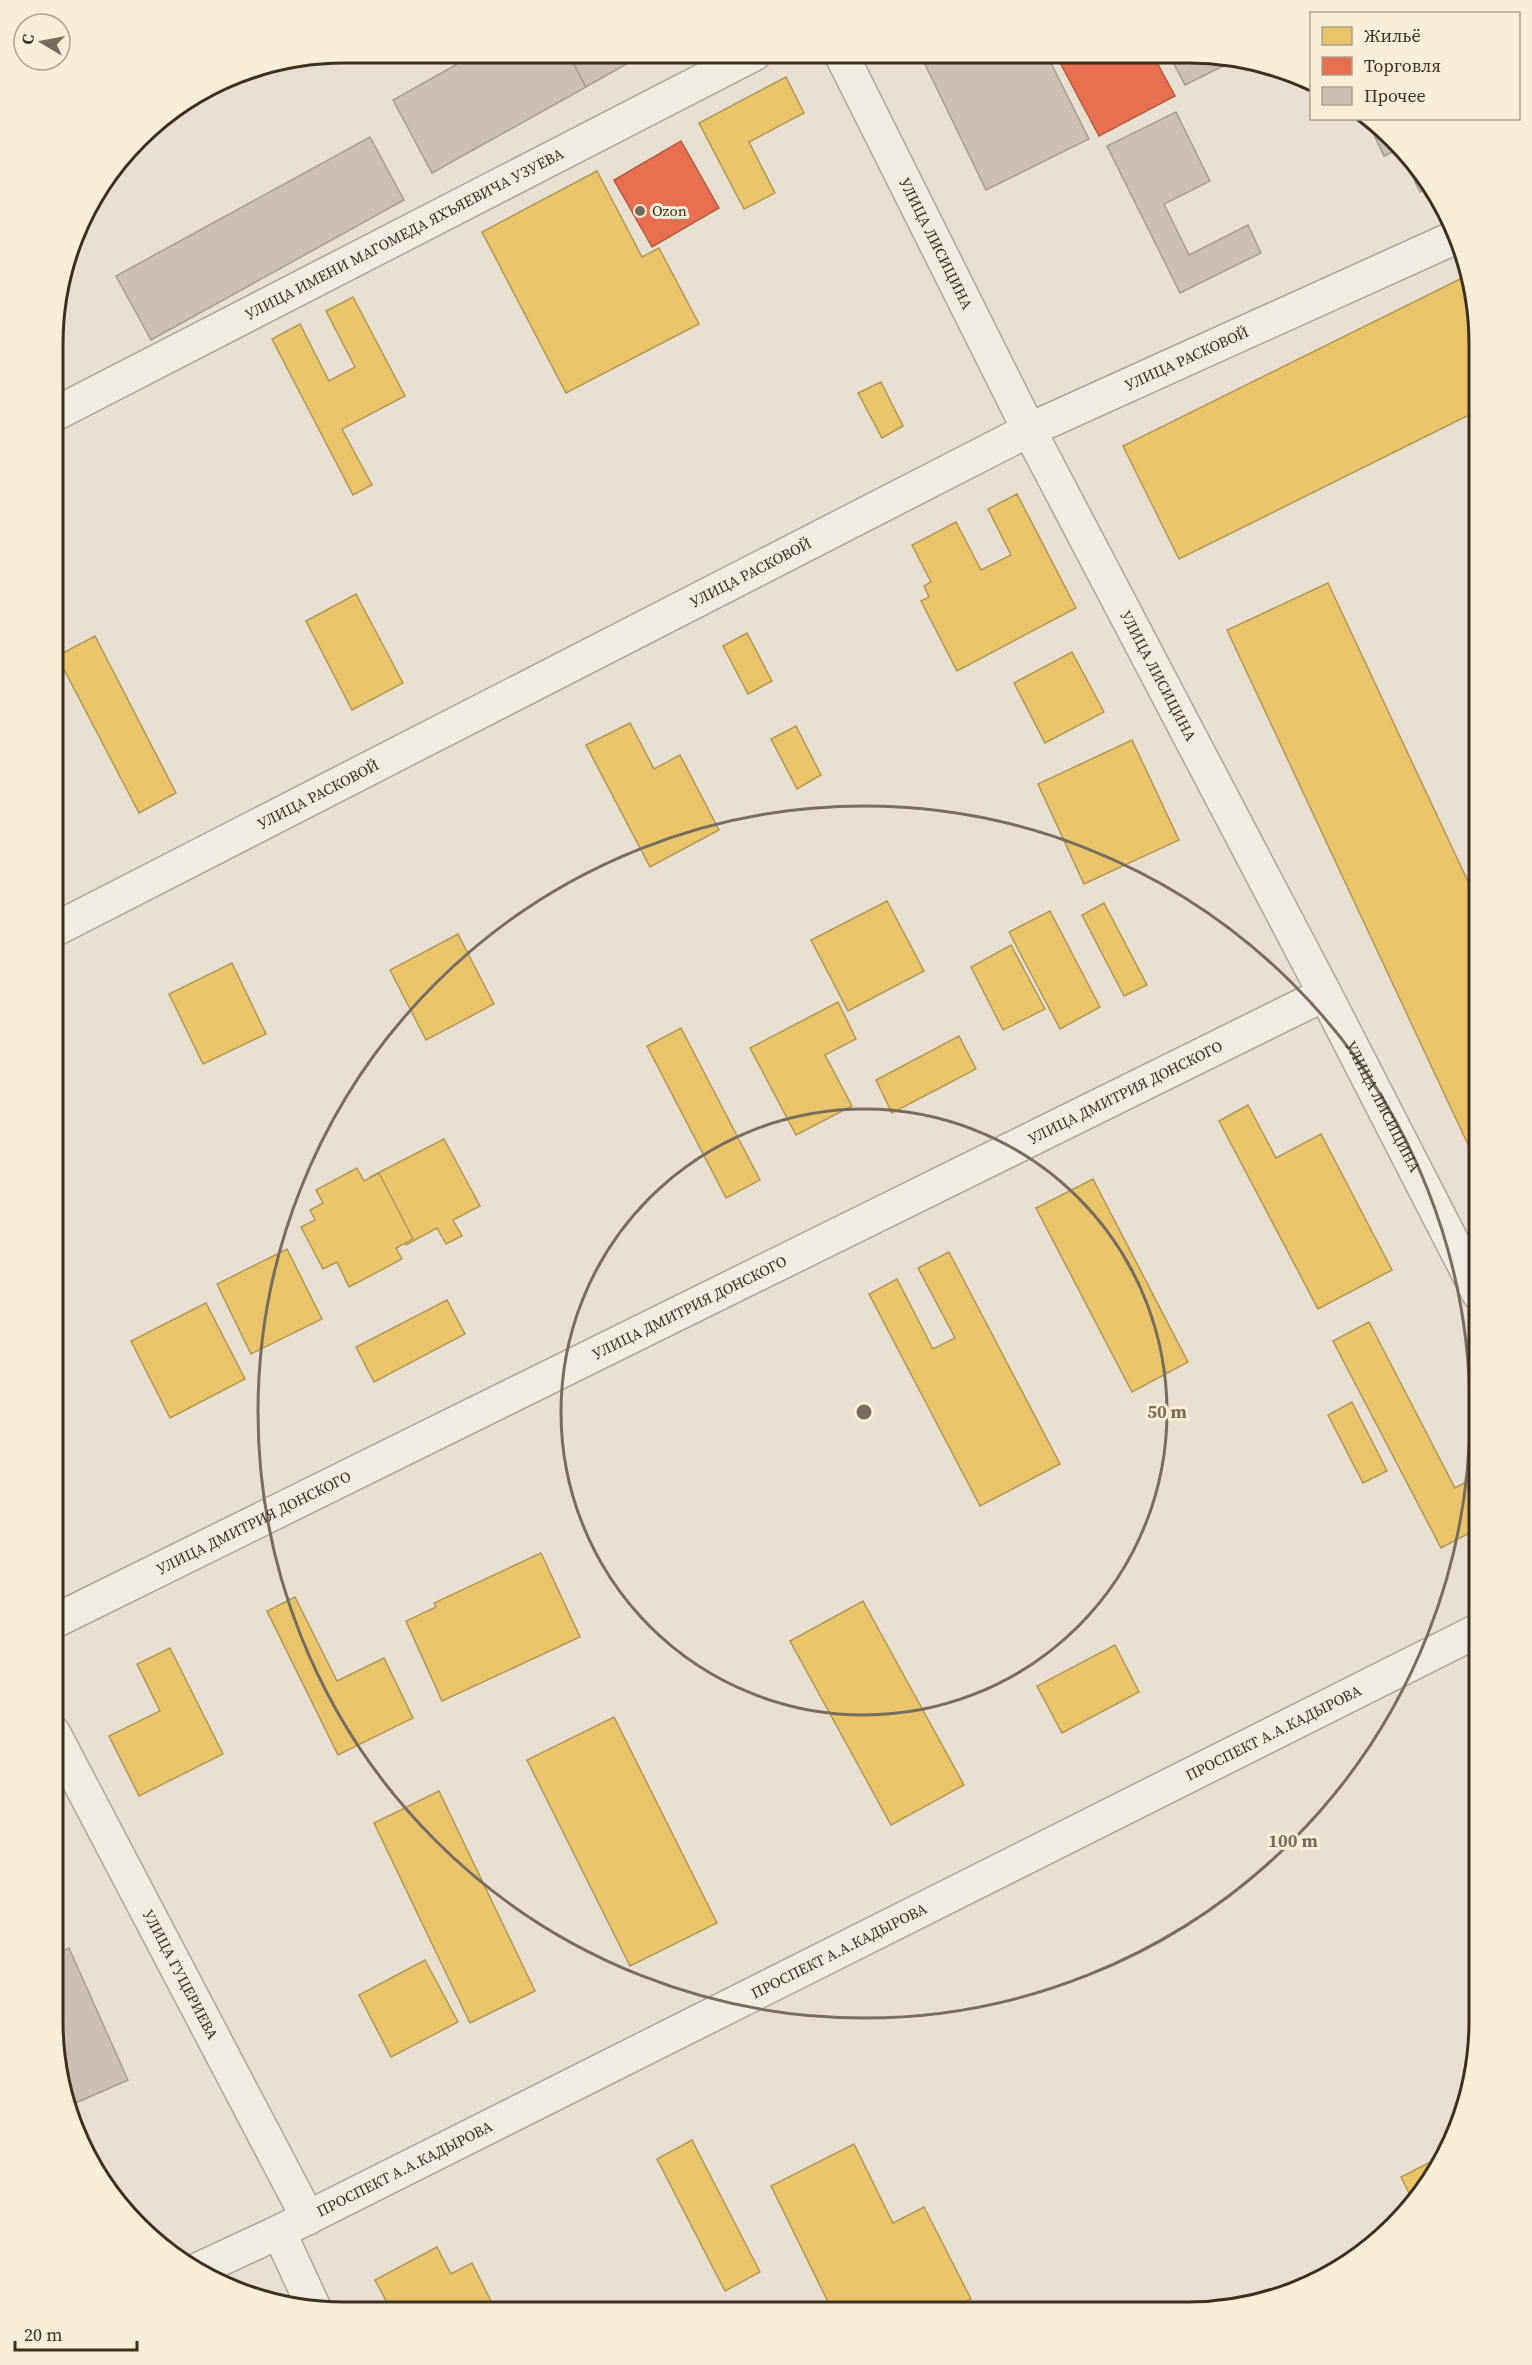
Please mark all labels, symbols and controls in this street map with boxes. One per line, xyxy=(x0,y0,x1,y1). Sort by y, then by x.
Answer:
north arrow xyxy=(12,12,72,72)
legend xyxy=(1310,12,1520,120)
text: Жильё xyxy=(1364,23,1421,48)
text: С xyxy=(16,33,39,46)
text: Торговля xyxy=(1364,53,1441,78)
text: Прочее xyxy=(1364,83,1426,108)
street label: УЛИЦА ИМЕНИ МАГОМЕДА ЯХЪЯЕВИЧА УЗУЕВА xyxy=(241,143,567,324)
street label: УЛИЦА ЛИСИЦИНА xyxy=(894,174,978,313)
place label: Ozon xyxy=(652,200,687,221)
marker: Ozon xyxy=(633,204,647,218)
street label: УЛИЦА РАСКОВОЙ xyxy=(1121,321,1252,395)
street label: УЛИЦА РАСКОВОЙ xyxy=(686,532,815,612)
street label: УЛИЦА ЛИСИЦИНА xyxy=(1115,607,1201,745)
street label: УЛИЦА РАСКОВОЙ xyxy=(254,754,383,834)
street label: УЛИЦА ДМИТРИЯ ДОНСКОГО xyxy=(1024,1035,1226,1149)
street label: УЛИЦА ЛИСИЦИНА xyxy=(1341,1037,1426,1176)
street label: УЛИЦА ДМИТРИЯ ДОНСКОГО xyxy=(589,1250,790,1364)
text: 50 m xyxy=(1147,1399,1187,1424)
centre of rings xyxy=(854,1402,874,1422)
street label: УЛИЦА ДМИТРИЯ ДОНСКОГО xyxy=(153,1465,355,1579)
street label: ПРОСПЕКТ А.А.КАДЫРОВА xyxy=(1182,1680,1365,1786)
text: 100 m xyxy=(1268,1828,1318,1853)
street label: ПРОСПЕКТ А.А.КАДЫРОВА xyxy=(747,1898,930,2004)
street label: УЛИЦА ГУЦЕРИЕВА xyxy=(138,1906,224,2043)
street label: ПРОСПЕКТ А.А.КАДЫРОВА xyxy=(313,2116,496,2221)
scale bar xyxy=(15,2314,136,2352)
text: 20 m xyxy=(24,2322,62,2347)

